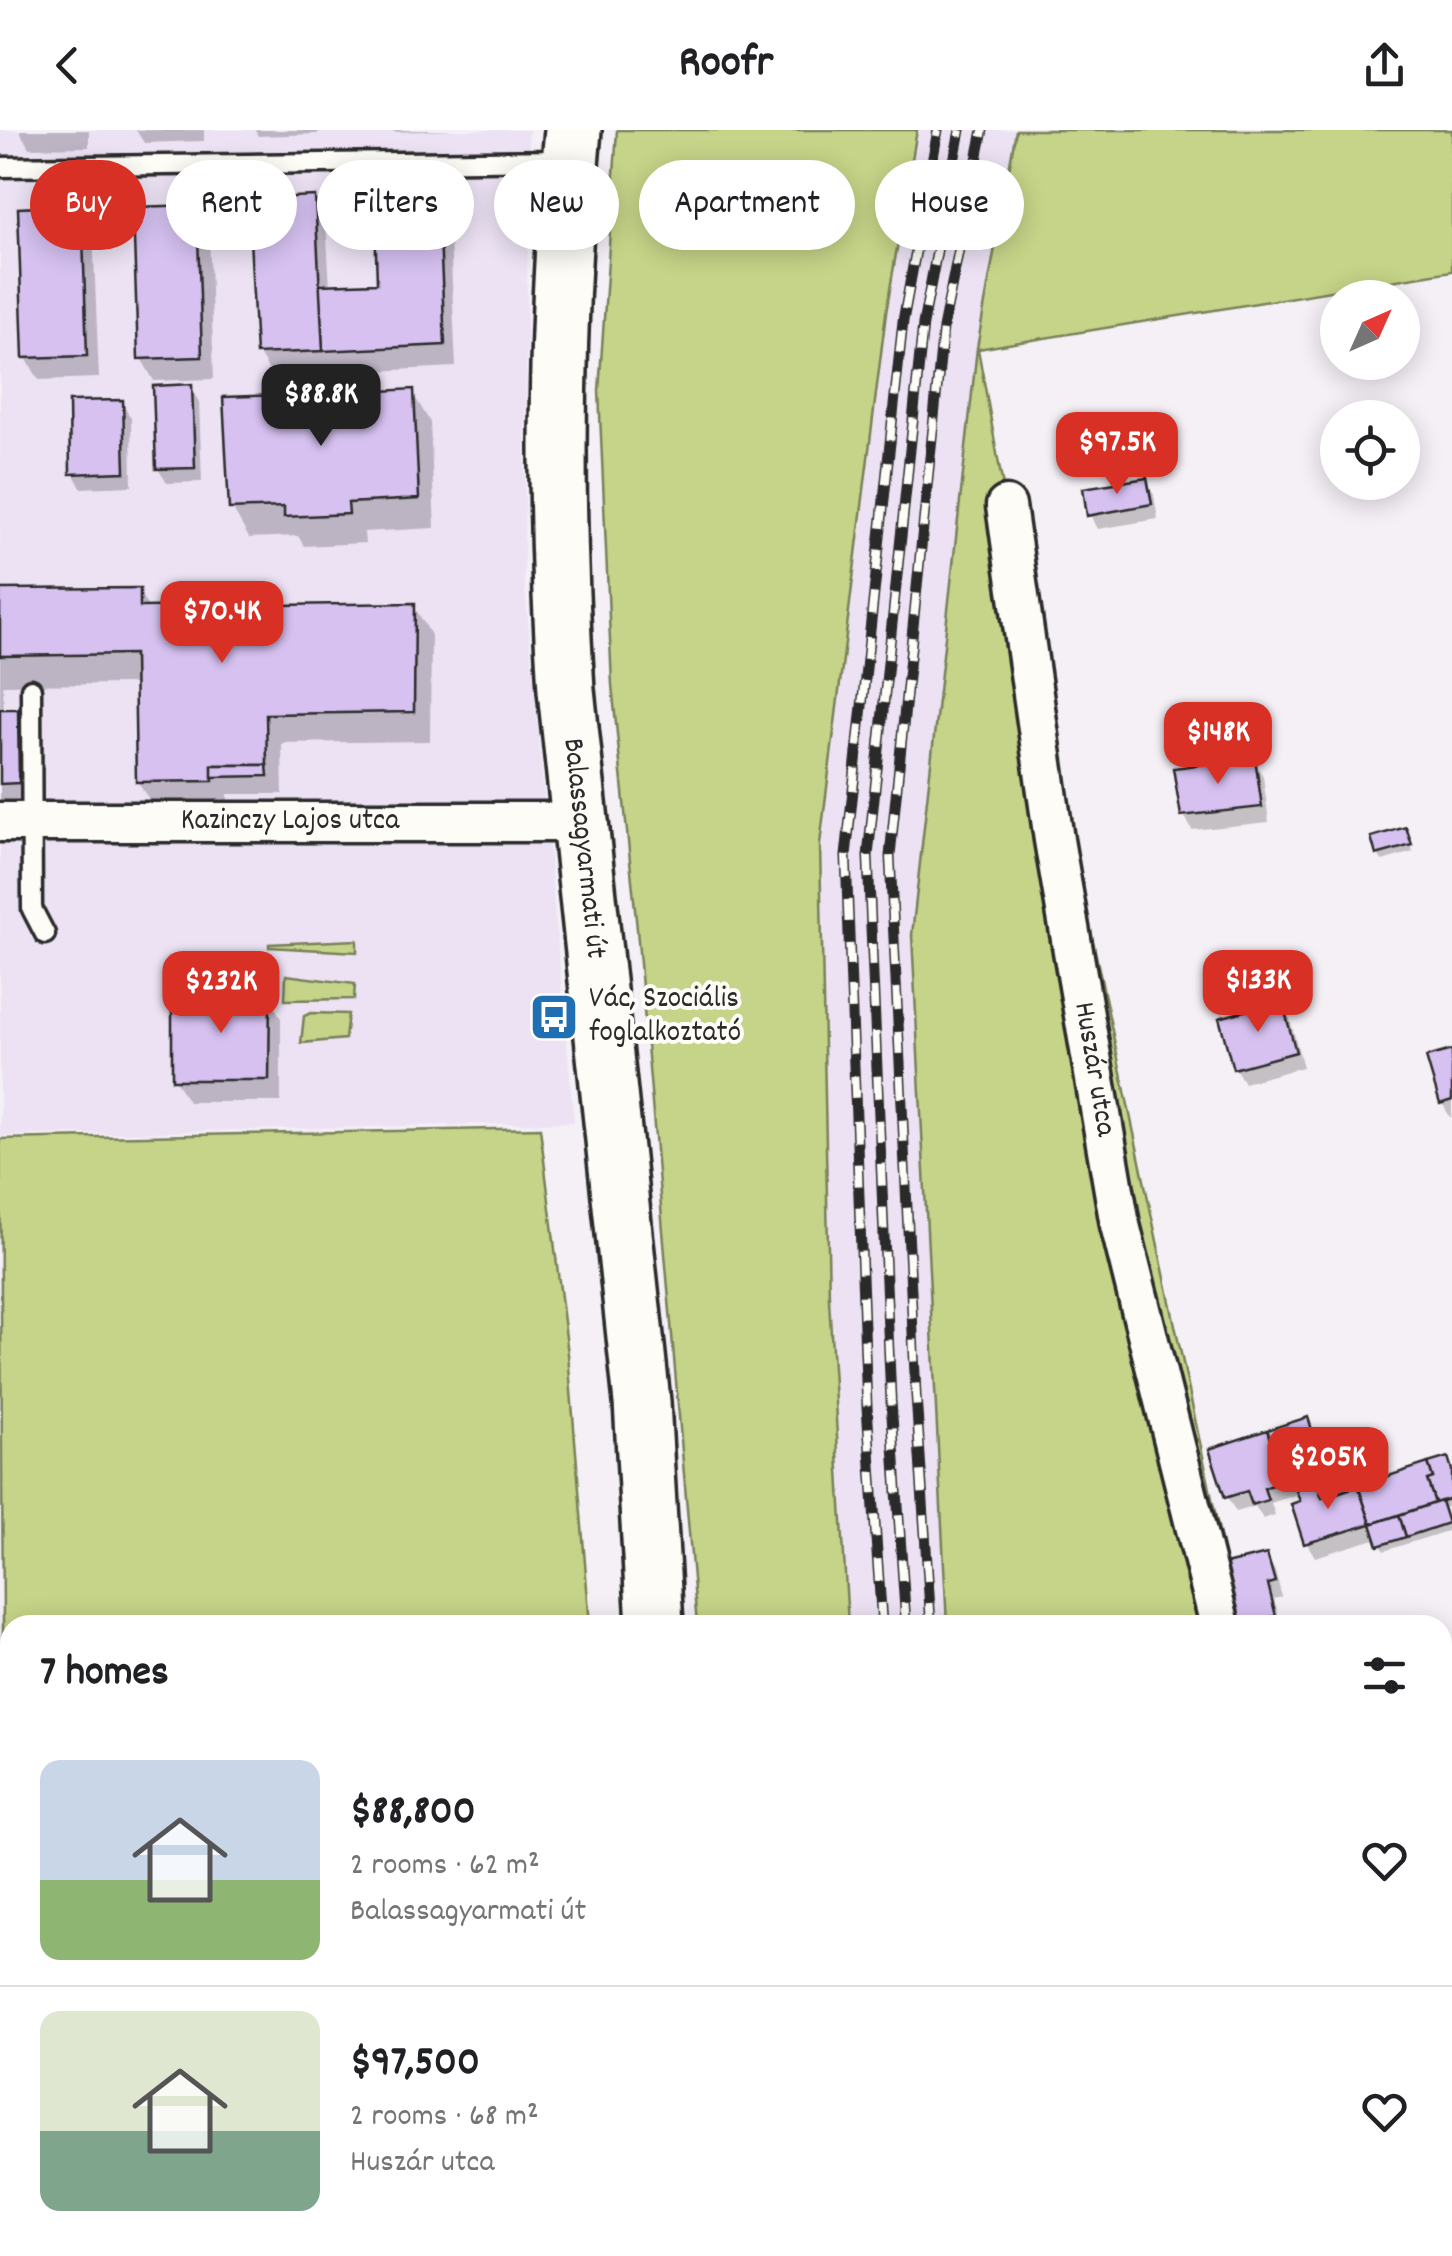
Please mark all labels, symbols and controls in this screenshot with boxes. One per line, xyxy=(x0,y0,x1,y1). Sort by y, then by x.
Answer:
text: Roofr xyxy=(679,33,773,97)
icon: back xyxy=(40,38,95,93)
icon: share xyxy=(1357,38,1412,93)
chip: Buy xyxy=(30,160,146,250)
chip: Rent xyxy=(166,160,297,250)
chip: Filters xyxy=(317,160,474,250)
chip: New xyxy=(494,160,619,250)
chip: Apartment xyxy=(639,160,855,250)
chip: House xyxy=(875,160,1024,250)
north arrow xyxy=(1320,280,1420,380)
map controls xyxy=(1320,280,1420,500)
pin: $88.8K xyxy=(240,364,402,449)
text: $88.8K xyxy=(284,373,358,419)
button: locate xyxy=(1320,400,1420,500)
pin: $97.5K xyxy=(1036,412,1198,497)
text: $97.5K xyxy=(1078,421,1156,467)
pin: $70.4K xyxy=(141,581,303,666)
text: $70.4K xyxy=(182,590,262,636)
pin: $148K xyxy=(1148,702,1288,787)
text: $148K xyxy=(1186,711,1250,757)
street label: Balassagyarmati út xyxy=(550,736,616,961)
street label: Kazinczy Lajos utca xyxy=(181,801,400,844)
pin: $133K xyxy=(1188,950,1328,1035)
pin: $232K xyxy=(151,951,291,1036)
text: $133K xyxy=(1225,959,1291,1005)
text: $232K xyxy=(184,960,258,1006)
place label: Vác, Szociális foglalkoztató xyxy=(589,979,741,1056)
bus stop icon: Vác, Szociális foglalkoztató xyxy=(528,991,580,1043)
street label: Huszár utca xyxy=(1061,999,1126,1141)
pin: $205K xyxy=(1258,1427,1398,1512)
text: $205K xyxy=(1289,1436,1367,1482)
text: 7 homes xyxy=(40,1645,169,1705)
icon: filters xyxy=(1357,1648,1412,1703)
text: $88,800 xyxy=(350,1784,476,1844)
icon: home xyxy=(120,1800,240,1920)
icon: heart xyxy=(1357,1833,1412,1888)
text: 2 rooms · 62 m² xyxy=(350,1844,540,1890)
text: Balassagyarmati út xyxy=(350,1890,586,1936)
text: $97,500 xyxy=(350,2035,480,2095)
icon: home xyxy=(120,2051,240,2171)
icon: heart xyxy=(1357,2084,1412,2139)
text: 2 rooms · 68 m² xyxy=(350,2095,539,2141)
text: Huszár utca xyxy=(350,2141,494,2187)

